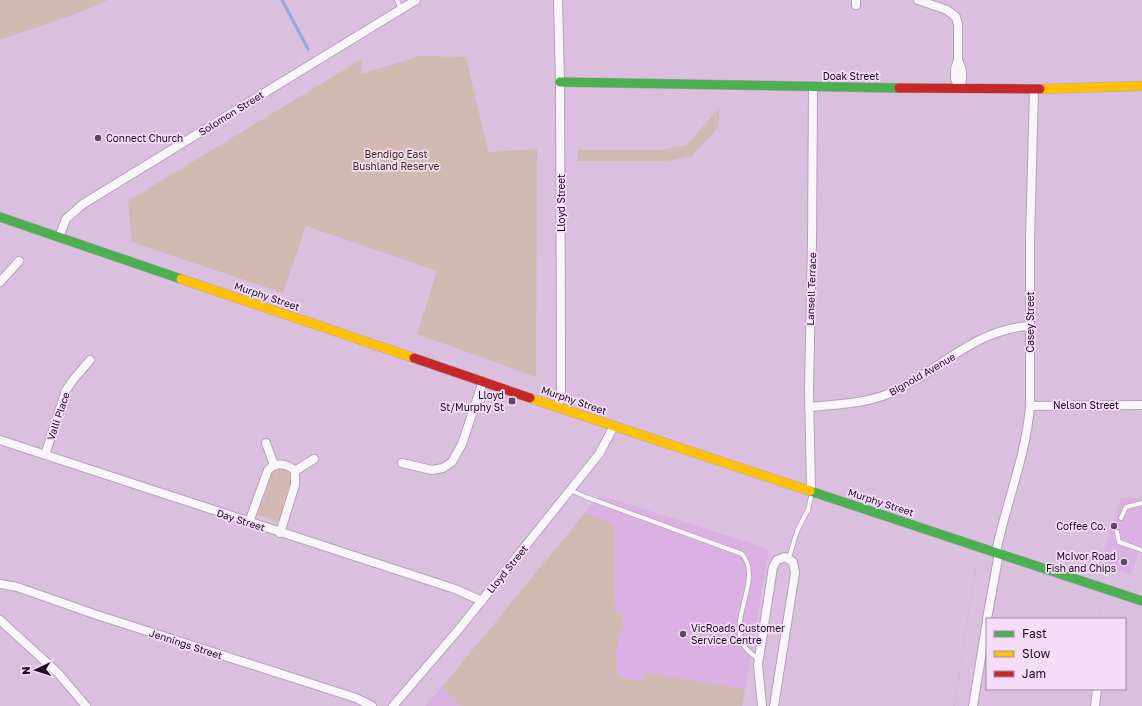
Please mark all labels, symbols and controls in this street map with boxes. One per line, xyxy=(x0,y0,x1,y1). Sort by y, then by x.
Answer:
street label: Doak Street xyxy=(823,70,879,82)
street label: Solomon Street xyxy=(196,88,266,138)
place label: Connect Church xyxy=(106,132,183,144)
marker: Connect Church xyxy=(93,133,103,143)
park label: Bendigo East Bushland Reserve xyxy=(353,148,440,172)
street label: Lloyd Street xyxy=(555,174,567,232)
street label: Lansell Terrace xyxy=(804,252,818,326)
street label: Murphy Street xyxy=(233,279,301,313)
street label: Casey Street xyxy=(1024,291,1036,353)
street label: Bignold Avenue xyxy=(887,350,958,398)
street label: Murphy Street xyxy=(540,383,608,417)
place label: Lloyd St/Murphy St xyxy=(440,389,504,413)
street label: Valli Place xyxy=(44,390,72,442)
marker: Lloyd St/Murphy St xyxy=(507,396,517,406)
street label: Nelson Street xyxy=(1053,399,1119,411)
street label: Murphy Street xyxy=(847,486,915,518)
street label: Day Street xyxy=(215,507,267,533)
place label: Coffee Co. xyxy=(1056,520,1106,532)
marker: Coffee Co. xyxy=(1109,521,1119,531)
street label: Lloyd Street xyxy=(484,543,530,595)
place label: McIvor Road Fish and Chips xyxy=(1046,550,1116,574)
marker: McIvor Road Fish and Chips xyxy=(1119,557,1129,567)
legend xyxy=(986,618,1126,690)
place label: VicRoads Customer Service Centre xyxy=(691,622,785,646)
text: Fast xyxy=(1022,626,1047,641)
street label: Jennings Street xyxy=(148,627,224,661)
marker: VicRoads Customer Service Centre xyxy=(678,629,688,639)
text: Slow xyxy=(1022,646,1050,661)
north arrow xyxy=(16,650,56,690)
text: N xyxy=(19,666,32,675)
text: Jam xyxy=(1022,666,1046,681)

